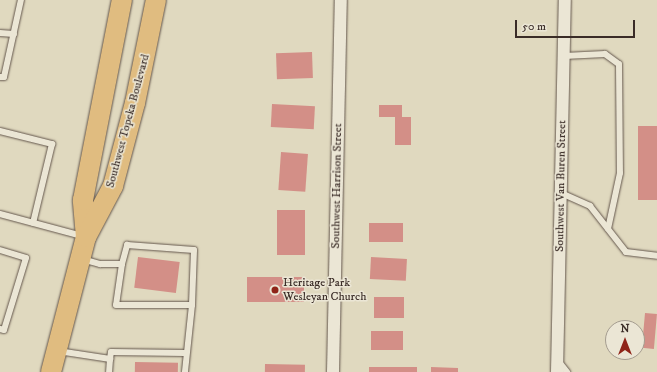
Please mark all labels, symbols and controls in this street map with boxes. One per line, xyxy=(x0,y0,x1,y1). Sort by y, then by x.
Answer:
scale bar xyxy=(517,12,637,38)
text: 50 m xyxy=(522,19,546,34)
street label: Southwest Topeka Boulevard xyxy=(103,53,153,189)
street label: Southwest Van Buren Street xyxy=(553,120,569,252)
street label: Southwest Harrison Street xyxy=(329,123,345,249)
place label: Heritage Park Wesleyan Church xyxy=(283,276,366,304)
marker: Heritage Park Wesleyan Church xyxy=(270,285,280,295)
north arrow xyxy=(605,320,645,360)
text: N xyxy=(620,322,630,336)

